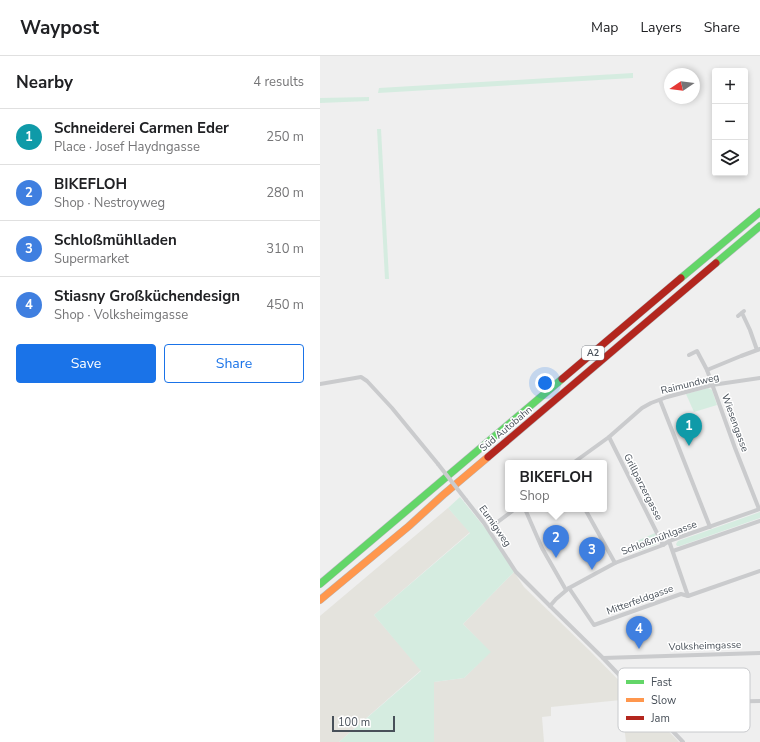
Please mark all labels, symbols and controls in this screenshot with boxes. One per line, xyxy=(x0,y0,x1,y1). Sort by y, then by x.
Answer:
text: Waypost xyxy=(20,15,99,41)
text: Map xyxy=(591,18,618,37)
text: Layers xyxy=(640,18,682,37)
text: Share xyxy=(704,18,740,37)
north arrow xyxy=(664,68,700,104)
map controls xyxy=(712,68,748,176)
button: + xyxy=(712,68,748,104)
text: Nearby xyxy=(16,71,73,94)
text: 4 results xyxy=(253,73,304,91)
button: − xyxy=(712,104,748,140)
text: Schneiderei Carmen Eder xyxy=(54,118,229,138)
text: 1 xyxy=(25,128,33,146)
text: 250 m xyxy=(266,128,304,146)
text: Place · Josef Haydngasse xyxy=(54,138,200,156)
button: layers xyxy=(712,140,748,176)
text: BIKEFLOH xyxy=(54,174,127,194)
text: 2 xyxy=(25,184,33,202)
text: 280 m xyxy=(266,184,304,202)
text: Shop · Nestroyweg xyxy=(54,194,165,212)
text: Schloßmühlladen xyxy=(54,230,177,250)
text: 3 xyxy=(25,240,33,258)
text: 310 m xyxy=(266,240,304,258)
text: Supermarket xyxy=(54,250,129,268)
text: Stiasny Großküchendesign xyxy=(54,286,240,306)
text: 4 xyxy=(25,296,33,314)
text: 450 m xyxy=(266,296,304,314)
text: Shop · Volksheimgasse xyxy=(54,306,188,324)
button: Save xyxy=(16,344,156,383)
button: Share xyxy=(164,344,304,383)
road number: A2 xyxy=(582,346,604,360)
street label: Raimundweg xyxy=(659,370,721,398)
your location xyxy=(535,373,555,393)
street label: Wiesengasse xyxy=(718,392,752,454)
street label: Süd Autobahn xyxy=(477,403,535,455)
pin: 1 xyxy=(676,413,702,446)
street label: Grillparzergasse xyxy=(620,451,666,523)
popup xyxy=(505,460,607,512)
text: BIKEFLOH xyxy=(519,467,593,487)
text: Shop xyxy=(519,487,550,505)
street label: Eumigweg xyxy=(476,502,514,550)
street label: Schloßmühlgasse xyxy=(619,517,699,559)
pin: 2 xyxy=(543,525,569,558)
pin: 3 xyxy=(579,537,605,570)
street label: Mitterfeldgasse xyxy=(605,581,675,619)
pin: 4 xyxy=(626,616,652,649)
street label: Volksheimgasse xyxy=(668,638,741,654)
legend xyxy=(618,668,750,732)
text: Fast xyxy=(651,675,672,690)
text: Slow xyxy=(651,693,676,708)
text: Jam xyxy=(650,711,670,726)
scale bar xyxy=(332,714,395,733)
text: 100 m xyxy=(338,715,370,730)

